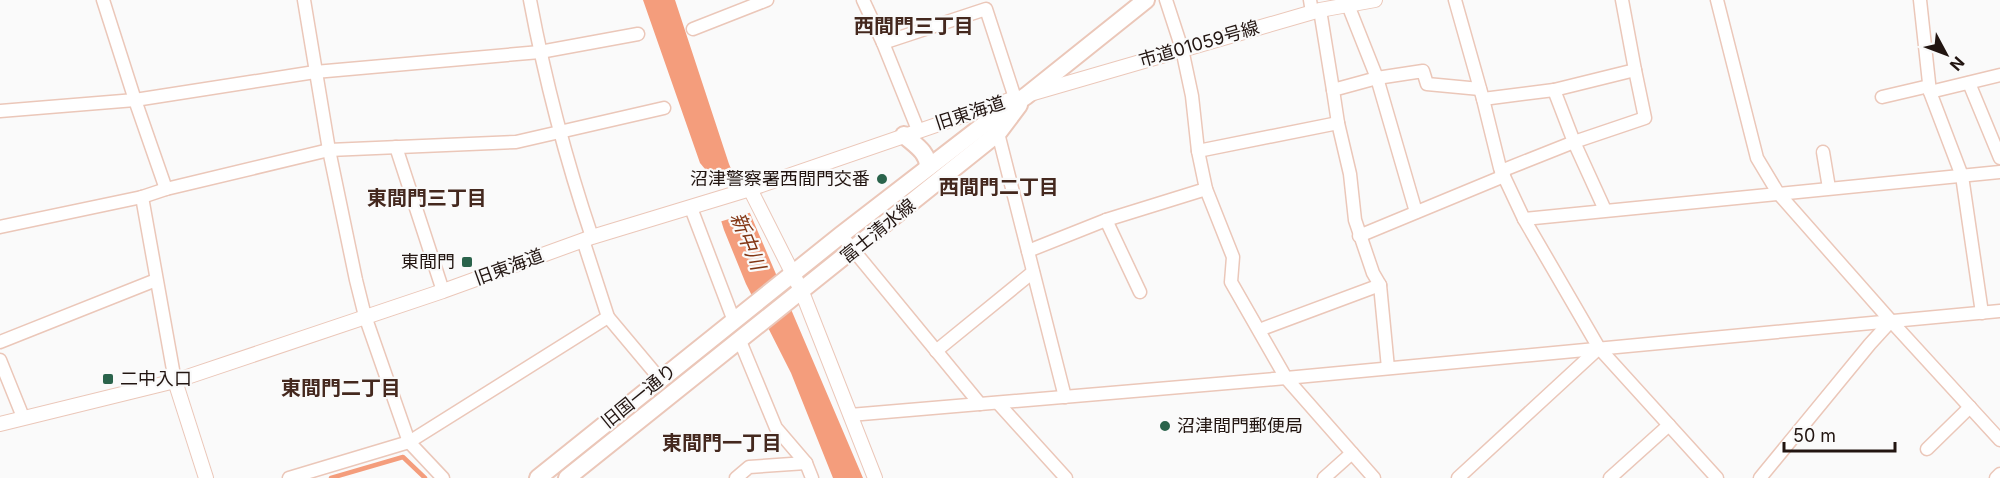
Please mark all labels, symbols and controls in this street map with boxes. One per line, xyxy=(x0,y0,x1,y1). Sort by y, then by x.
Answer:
district label: 西間門三丁目 xyxy=(854,14,974,38)
street label: 市道01059号線 xyxy=(1136,16,1261,71)
north arrow xyxy=(1916,24,1976,84)
text: N xyxy=(1946,53,1969,75)
street label: 旧東海道 xyxy=(932,91,1007,134)
place label: 沼津警察署西間門交番 xyxy=(690,168,870,189)
marker: 沼津警察署西間門交番 xyxy=(875,172,889,186)
district label: 西間門二丁目 xyxy=(939,175,1059,199)
district label: 東間門三丁目 xyxy=(367,186,487,210)
street label: 富士清水線 xyxy=(836,194,919,267)
water label: 新中川 xyxy=(726,209,771,275)
street label: 旧東海道 xyxy=(471,244,546,289)
place label: 東間門 xyxy=(401,251,455,272)
marker: 東間門 xyxy=(460,255,474,269)
street label: 旧国一通り xyxy=(597,359,680,432)
place label: 二中入口 xyxy=(120,368,192,389)
marker: 二中入口 xyxy=(101,372,115,386)
district label: 東間門二丁目 xyxy=(281,376,401,400)
place label: 沼津間門郵便局 xyxy=(1177,415,1303,436)
scale bar xyxy=(1784,415,1895,453)
marker: 沼津間門郵便局 xyxy=(1158,419,1172,433)
text: 50 m xyxy=(1793,425,1836,446)
district label: 東間門一丁目 xyxy=(662,431,782,455)

